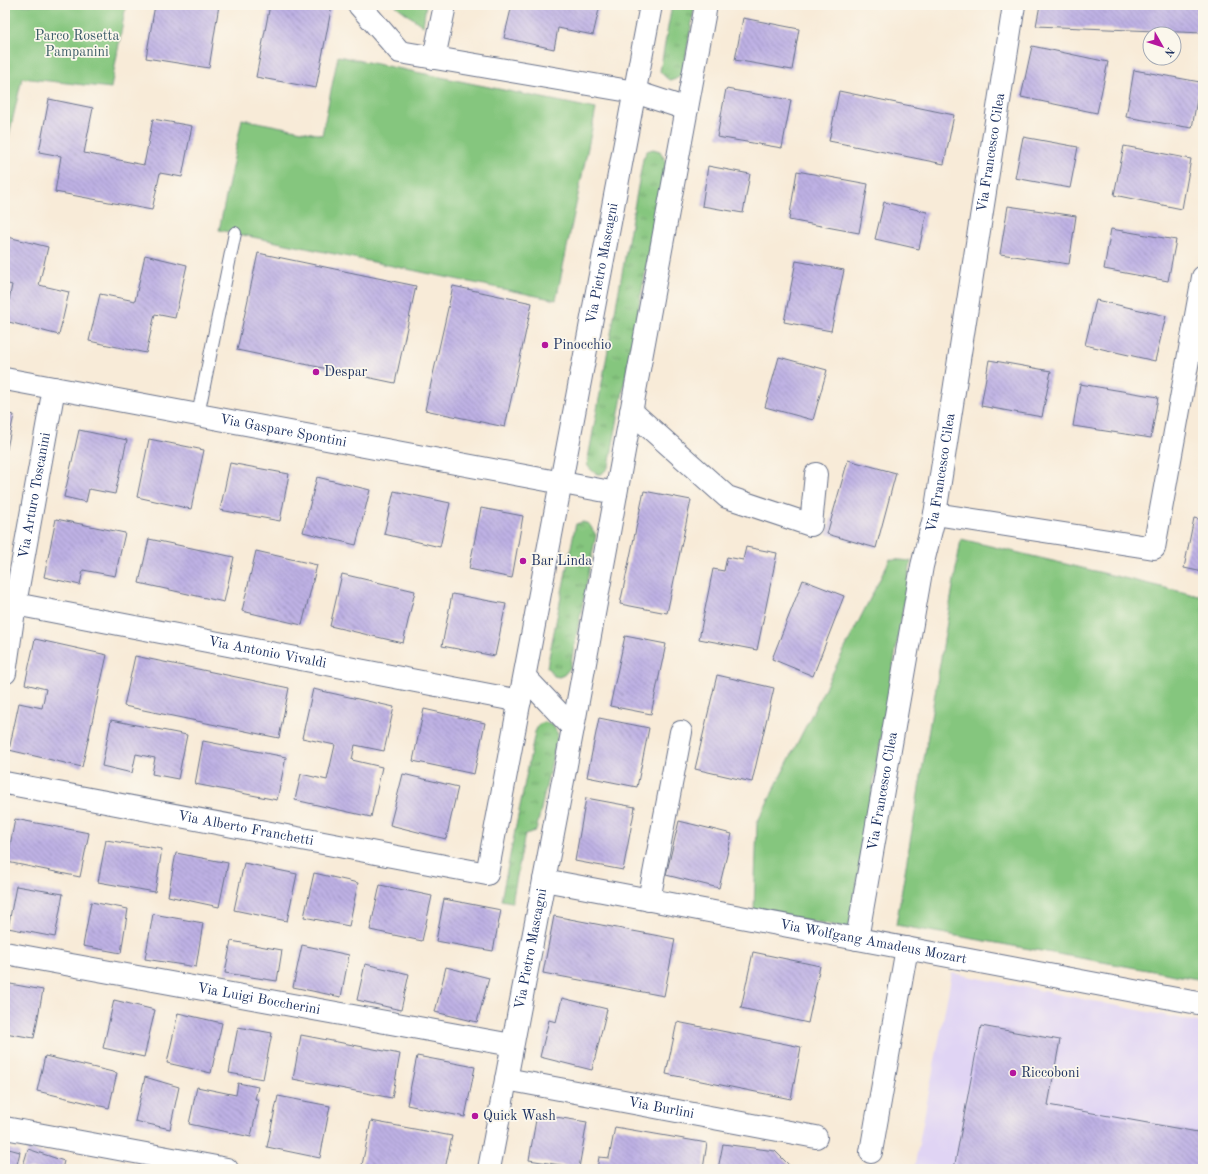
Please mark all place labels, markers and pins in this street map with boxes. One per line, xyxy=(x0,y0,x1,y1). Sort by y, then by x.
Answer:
place label: Pinocchio xyxy=(553,338,611,352)
marker: Pinocchio xyxy=(540,340,550,350)
place label: Despar xyxy=(324,365,368,379)
marker: Despar xyxy=(311,367,321,377)
place label: Bar Linda xyxy=(531,554,592,568)
marker: Bar Linda xyxy=(518,556,528,566)
place label: Riccoboni xyxy=(1021,1066,1080,1080)
marker: Riccoboni xyxy=(1008,1068,1018,1078)
place label: Quick Wash xyxy=(483,1109,556,1123)
marker: Quick Wash xyxy=(470,1111,480,1121)

